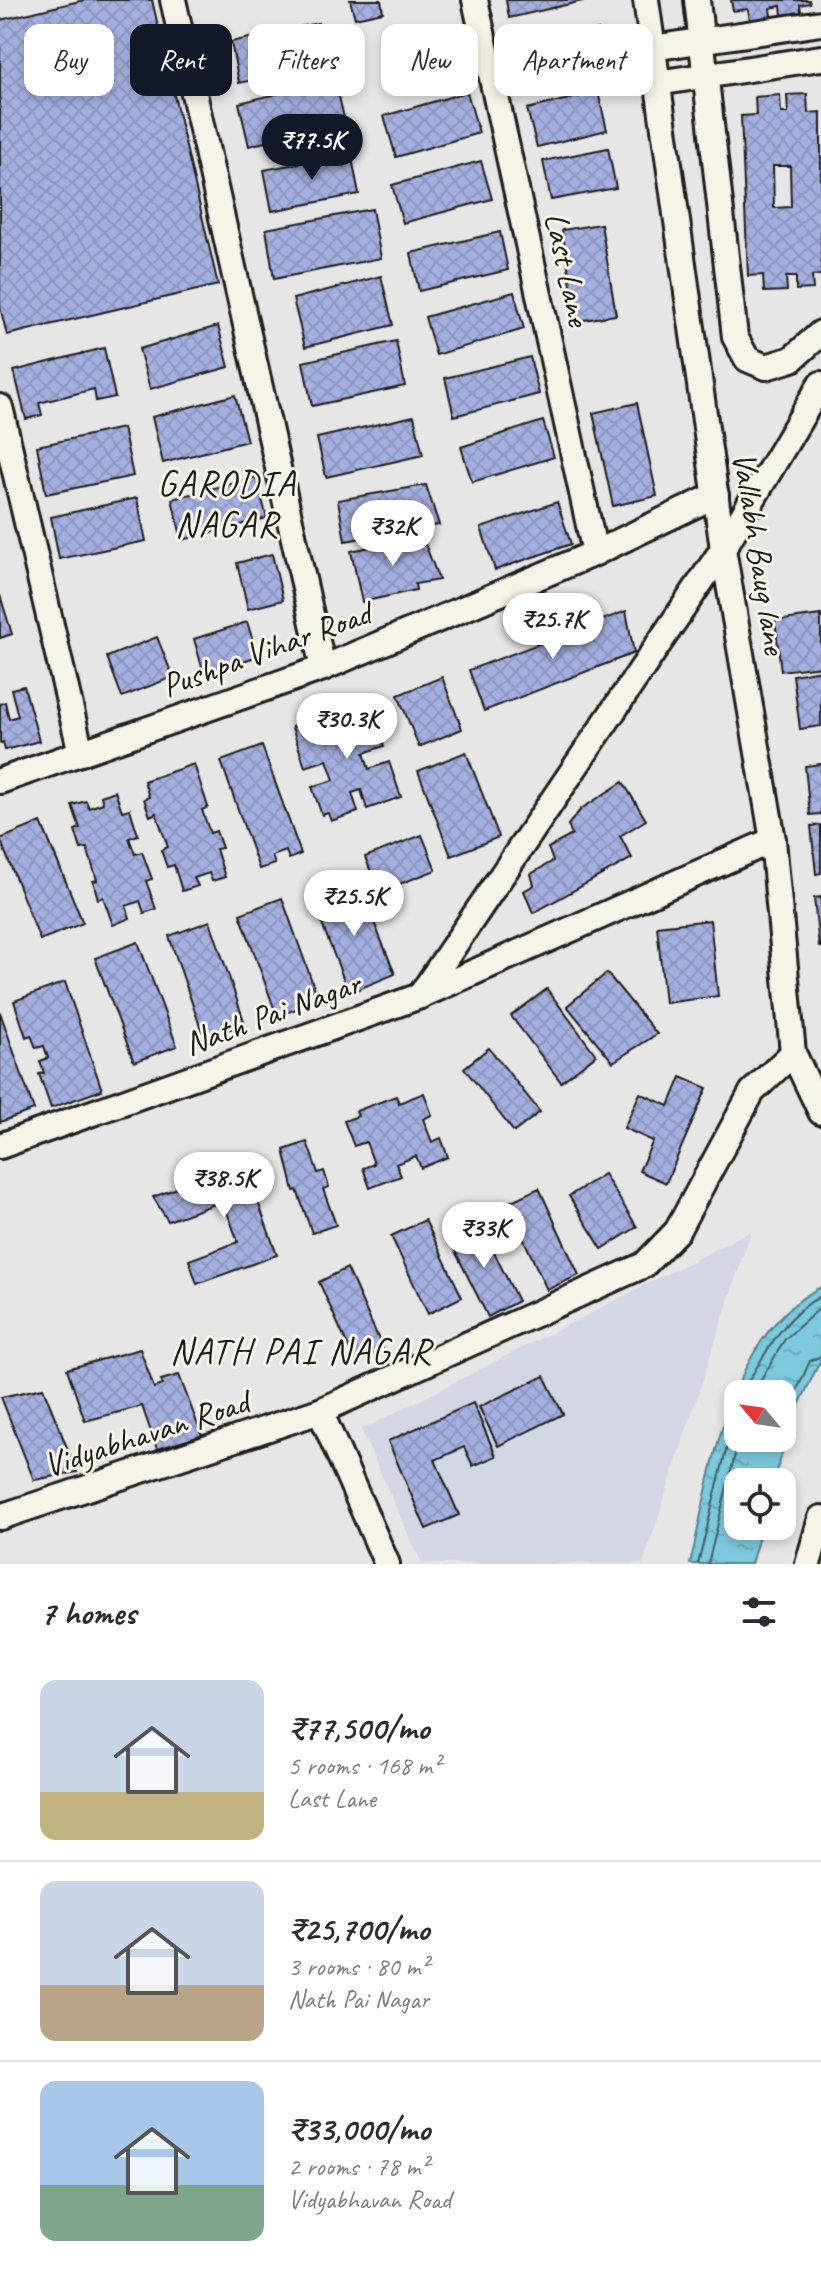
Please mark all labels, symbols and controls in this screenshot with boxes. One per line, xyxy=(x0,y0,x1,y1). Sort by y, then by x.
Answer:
chip: Buy xyxy=(24,24,114,96)
chip: Rent xyxy=(130,24,232,96)
chip: Filters xyxy=(248,24,365,96)
chip: New xyxy=(381,24,478,96)
chip: Apartment xyxy=(494,24,653,96)
pin: ₹77.5K xyxy=(247,114,377,182)
text: ₹77.5K xyxy=(280,123,344,156)
street label: Last Lane xyxy=(535,208,601,332)
street label: Vallabh Baug lane xyxy=(723,449,797,659)
district label: GARODIA NAGAR xyxy=(158,460,297,547)
pin: ₹32K xyxy=(346,500,440,568)
text: ₹32K xyxy=(369,509,417,542)
street label: Pushpa Vihar Road xyxy=(156,590,381,707)
pin: ₹25.7K xyxy=(488,593,618,661)
text: ₹25.7K xyxy=(521,602,585,635)
pin: ₹30.3K xyxy=(282,693,412,761)
text: ₹30.3K xyxy=(314,702,380,735)
pin: ₹25.5K xyxy=(289,870,419,938)
text: ₹25.5K xyxy=(322,879,386,912)
street label: Nath Pai Nagar xyxy=(178,960,369,1065)
pin: ₹38.5K xyxy=(159,1152,289,1220)
text: ₹38.5K xyxy=(192,1161,256,1194)
pin: ₹33K xyxy=(437,1202,531,1270)
text: ₹33K xyxy=(460,1211,508,1244)
district label: NATH PAI NAGAR xyxy=(170,1328,435,1374)
street label: Vidyabhavan Road xyxy=(38,1378,258,1486)
north arrow xyxy=(724,1380,796,1452)
map controls xyxy=(724,1380,796,1540)
button: locate xyxy=(724,1468,796,1540)
icon: filters xyxy=(737,1590,781,1634)
text: 7 homes xyxy=(40,1591,136,1634)
text: ₹77,500/mo xyxy=(288,1706,429,1749)
icon: home xyxy=(104,1712,200,1808)
text: 5 rooms · 168 m² xyxy=(288,1749,440,1782)
text: Last Lane xyxy=(288,1782,376,1815)
text: ₹25,700/mo xyxy=(288,1907,429,1950)
icon: home xyxy=(104,1913,200,2009)
text: 3 rooms · 80 m² xyxy=(288,1950,429,1983)
text: Nath Pai Nagar xyxy=(288,1983,429,2016)
text: ₹33,000/mo xyxy=(288,2107,430,2150)
icon: home xyxy=(104,2113,200,2209)
text: 2 rooms · 78 m² xyxy=(288,2150,429,2183)
text: Vidyabhavan Road xyxy=(288,2183,451,2216)

